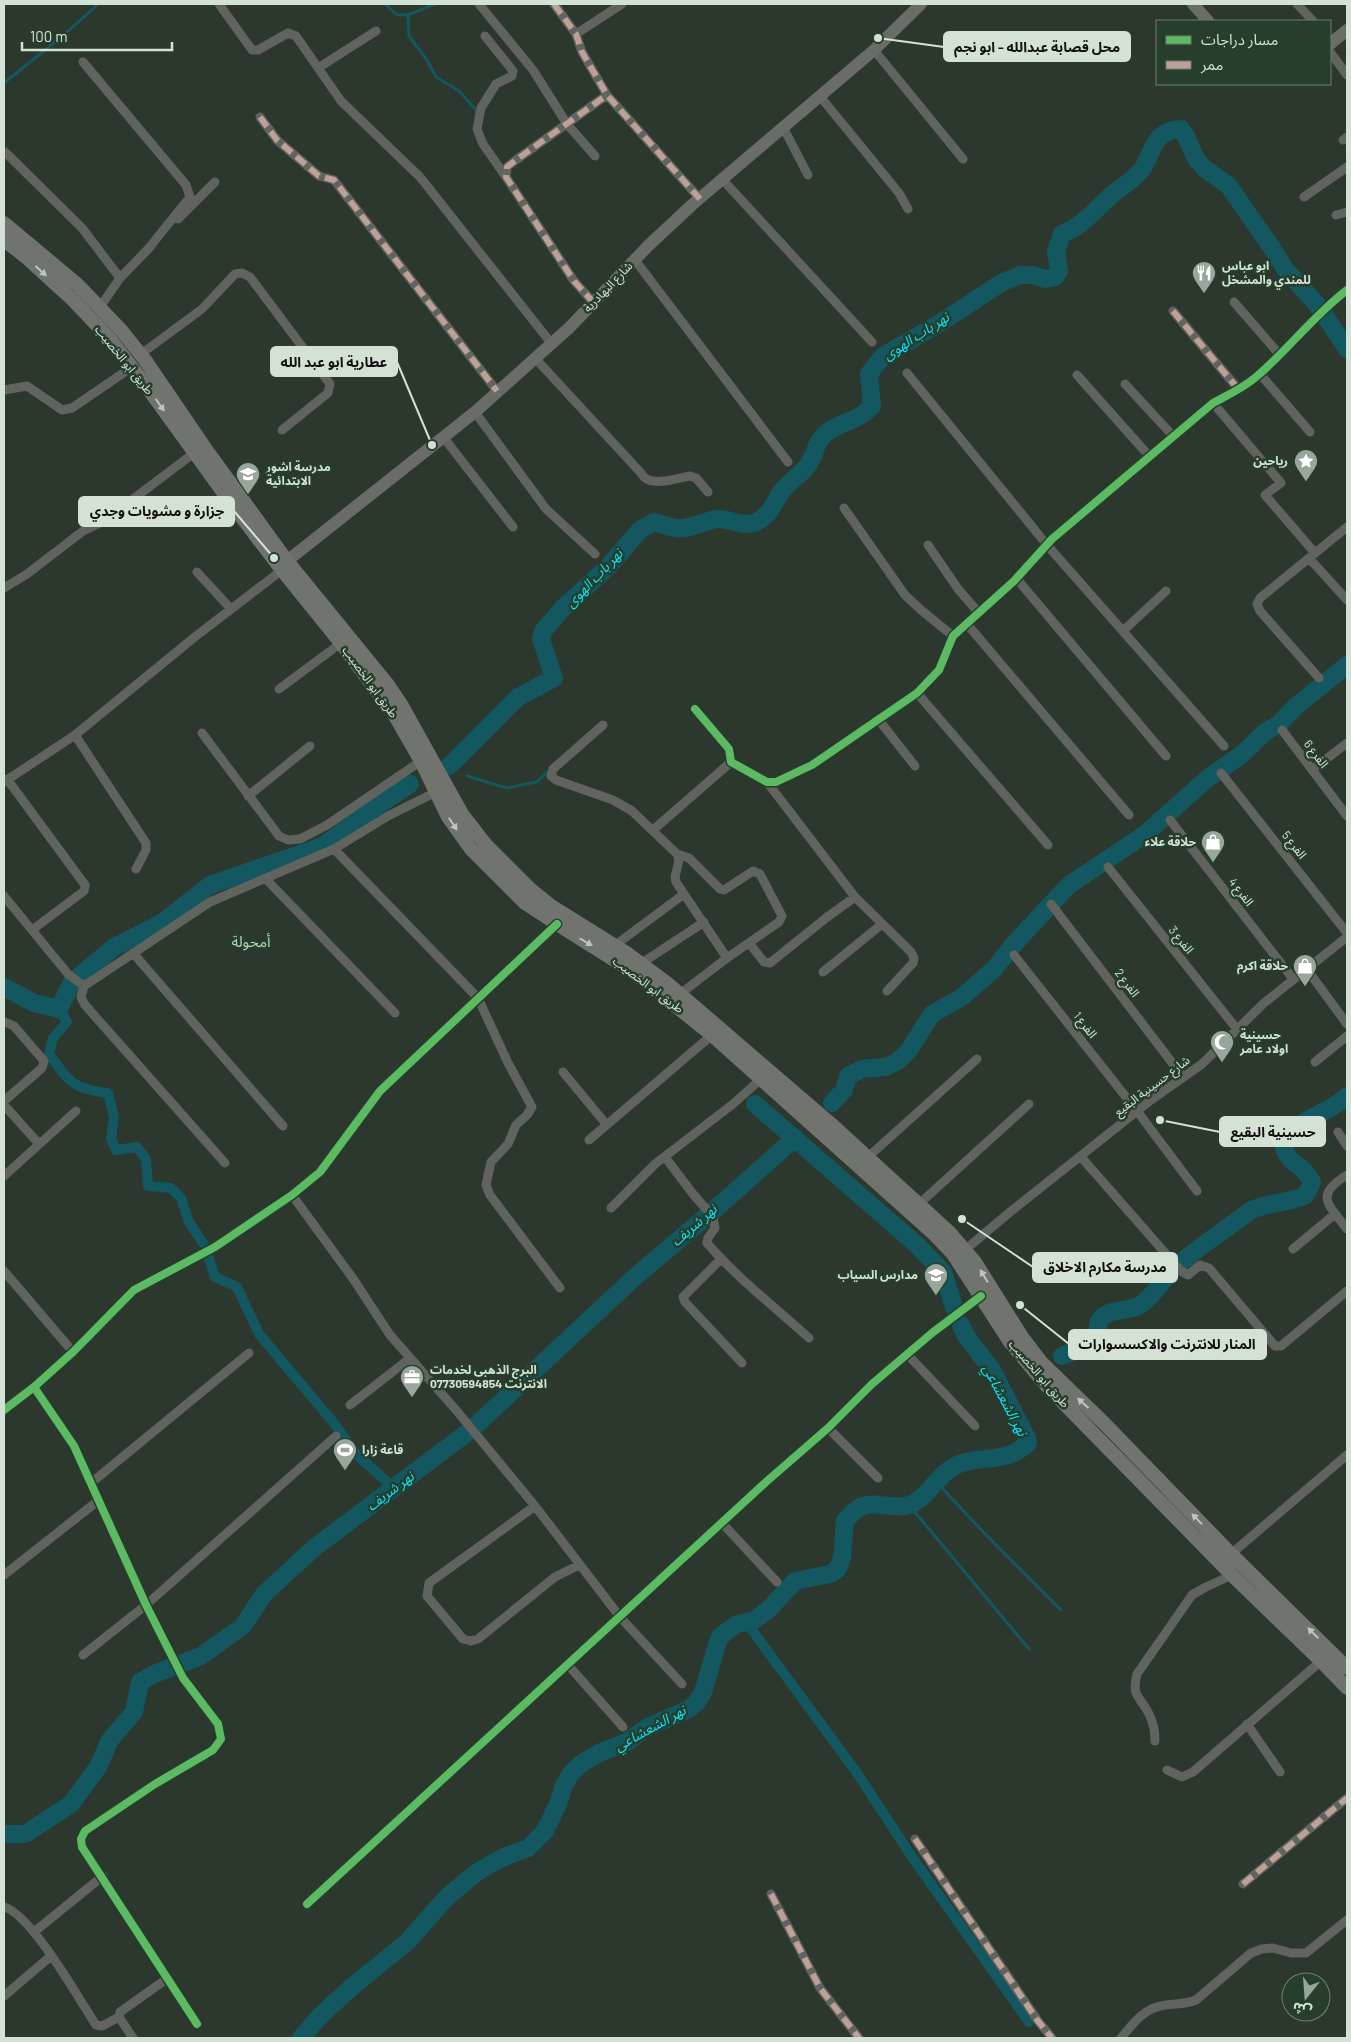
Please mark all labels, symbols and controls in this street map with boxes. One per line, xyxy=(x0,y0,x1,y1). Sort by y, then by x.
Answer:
scale bar xyxy=(22,20,172,52)
legend xyxy=(1156,20,1331,85)
text: 100 m xyxy=(30,27,68,45)
text: مسار دراجات xyxy=(1201,30,1278,49)
callout: محل قصابة عبدالله - ابو نجم xyxy=(944,32,1130,61)
text: محل قصابة عبدالله - ابو نجم xyxy=(954,38,1120,58)
text: ممر xyxy=(1200,55,1224,74)
street label: شارع البهادرية xyxy=(580,258,637,317)
place label: ابو عباس للمندي والمشخل xyxy=(1222,258,1311,290)
restaurant icon: ابو عباس للمندي والمشخل xyxy=(1191,260,1217,294)
one-way arrow xyxy=(35,265,47,277)
water label: نهر باب الهوى xyxy=(880,308,953,364)
street label: طريق ابو الخصيب xyxy=(91,322,157,398)
callout: عطارية ابو عبد الله xyxy=(271,347,397,376)
text: عطارية ابو عبد الله xyxy=(281,353,388,371)
one-way arrow xyxy=(155,398,165,412)
place icon: رياحين xyxy=(1293,448,1319,482)
place label: رياحين xyxy=(1253,453,1288,468)
place label: مدرسة اشور الابتدائية xyxy=(265,459,331,488)
school or university icon: مدرسة اشور الابتدائية xyxy=(235,461,261,495)
callout: جزارة و مشويات وجدي xyxy=(79,497,234,526)
text: جزارة و مشويات وجدي xyxy=(90,502,224,522)
water label: نهر باب الهوى xyxy=(562,544,627,611)
street label: طريق ابو الخصيب xyxy=(339,643,401,721)
street label: الفرع 6 xyxy=(1299,737,1332,772)
one-way arrow xyxy=(448,818,458,831)
street label: الفرع 5 xyxy=(1277,828,1310,863)
shop icon: حلاقة علاء xyxy=(1200,829,1226,863)
place label: حلاقة علاء xyxy=(1145,834,1196,848)
street label: الفرع 4 xyxy=(1224,875,1257,910)
street label: الفرع 3 xyxy=(1164,923,1197,958)
district label: أمحولة xyxy=(231,932,271,951)
one-way arrow xyxy=(580,938,593,947)
street label: طريق ابو الخصيب xyxy=(609,953,687,1017)
shop icon: حلاقة اكرم xyxy=(1292,953,1318,987)
place label: حلاقة اكرم xyxy=(1237,958,1288,975)
street label: الفرع 2 xyxy=(1110,966,1143,1001)
street label: الفرع 1 xyxy=(1069,1009,1100,1042)
place label: حسينية اولاد عامر xyxy=(1239,1027,1288,1056)
mosque icon: حسينية اولاد عامر xyxy=(1209,1029,1235,1063)
street label: شارع حسينية البقيع xyxy=(1111,1052,1194,1121)
callout: حسينية البقيع xyxy=(1220,1117,1325,1146)
text: حسينية البقيع xyxy=(1231,1123,1316,1142)
water label: نهر شريف xyxy=(667,1200,721,1250)
callout: مدرسة مكارم الاخلاق xyxy=(1033,1253,1177,1282)
text: مدرسة مكارم الاخلاق xyxy=(1043,1258,1167,1278)
school or university icon: مدارس السياب xyxy=(923,1262,949,1296)
place label: مدارس السياب xyxy=(837,1267,918,1282)
one-way arrow xyxy=(979,1269,988,1282)
callout: المنار للانترنت والاكسسوارات xyxy=(1069,1330,1266,1359)
text: المنار للانترنت والاكسسوارات xyxy=(1078,1335,1256,1353)
street label: طريق ابو الخصيب xyxy=(1005,1337,1073,1411)
water label: نهر الشعشاعي xyxy=(977,1361,1032,1441)
place label: البرج الذهبي لخدمات الانترنت 07730594854 xyxy=(430,1362,547,1391)
office icon: البرج الذهبي لخدمات الانترنت 07730594854 xyxy=(399,1364,425,1398)
one-way arrow xyxy=(1077,1397,1089,1409)
sports icon: قاعة زارا xyxy=(332,1437,358,1471)
place label: قاعة زارا xyxy=(362,1442,403,1457)
water label: نهر شريف xyxy=(363,1467,418,1515)
one-way arrow xyxy=(1191,1513,1203,1525)
one-way arrow xyxy=(1307,1627,1319,1639)
water label: نهر الشعشاعي xyxy=(611,1701,691,1757)
north arrow xyxy=(1281,1972,1331,2022)
text: ش xyxy=(1290,1999,1314,2021)

